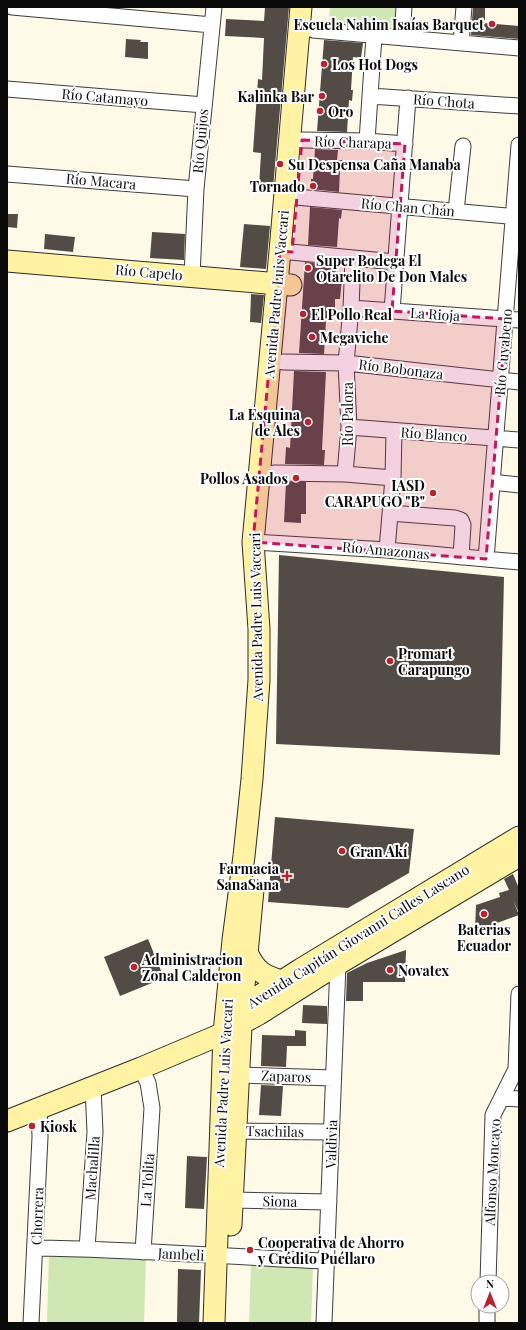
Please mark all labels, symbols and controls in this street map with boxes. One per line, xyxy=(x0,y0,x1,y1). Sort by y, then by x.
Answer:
place label: Escuela Nahim Isaías Barquet xyxy=(293,15,484,34)
marker: Escuela Nahim Isaías Barquet xyxy=(487,19,497,29)
place label: Los Hot Dogs xyxy=(332,55,418,74)
marker: Los Hot Dogs xyxy=(319,59,329,69)
street label: Río Catamayo xyxy=(61,84,149,110)
place label: Kalinka Bar xyxy=(238,87,314,106)
street label: Río Chota xyxy=(413,89,476,113)
marker: Kalinka Bar xyxy=(317,91,327,101)
place label: Oro xyxy=(328,102,353,121)
marker: Oro xyxy=(315,106,325,116)
street label: Río Quijos xyxy=(188,108,212,174)
street label: Río Charapa xyxy=(314,131,392,153)
place label: Su Despensa Caña Manaba xyxy=(288,155,462,174)
marker: Su Despensa Caña Manaba xyxy=(275,159,285,169)
street label: Río Macara xyxy=(65,168,137,194)
place label: Tornado xyxy=(250,177,305,196)
marker: Tornado xyxy=(308,181,318,191)
street label: Río Chan Chán xyxy=(360,193,456,221)
street label: Avenida Padre Luis Vaccari xyxy=(259,209,293,380)
place label: Super Bodega El Otarelito De Don Males xyxy=(316,251,467,286)
street label: Río Capelo xyxy=(114,260,184,284)
marker: Super Bodega El Otarelito De Don Males xyxy=(303,263,313,273)
street label: La Rioja xyxy=(409,303,461,325)
place label: El Pollo Real xyxy=(311,305,393,324)
street label: Río Cuyabeno xyxy=(490,307,516,396)
marker: El Pollo Real xyxy=(298,309,308,319)
place label: Megaviche xyxy=(320,328,389,347)
marker: Megaviche xyxy=(307,332,317,342)
street label: Río Bobonaza xyxy=(358,354,444,384)
street label: Río Palora xyxy=(338,382,357,446)
place label: La Esquina de Ales xyxy=(229,405,301,440)
marker: La Esquina de Ales xyxy=(303,417,313,427)
street label: Río Blanco xyxy=(400,422,468,446)
place label: Pollos Asados xyxy=(200,469,288,488)
marker: Pollos Asados xyxy=(291,473,301,483)
place label: IASD CARAPUGO "B" xyxy=(325,476,425,511)
marker: IASD CARAPUGO "B" xyxy=(428,488,438,498)
street label: Avenida Padre Luis Vaccari xyxy=(245,532,267,703)
street label: Río Amazonas xyxy=(341,537,431,563)
place label: Promart Carapungo xyxy=(398,644,470,679)
marker: Promart Carapungo xyxy=(385,656,395,666)
place label: Gran Akí xyxy=(350,842,408,861)
marker: Gran Akí xyxy=(337,846,347,856)
place label: Farmacia SanaSana xyxy=(216,859,280,894)
street label: Avenida Capitán Giovanni Calles Lascano xyxy=(243,859,473,1013)
marker: Farmacia SanaSana xyxy=(282,871,292,881)
marker: Baterias Ecuador xyxy=(479,909,489,919)
place label: Baterias Ecuador xyxy=(457,920,512,955)
place label: Administracion Zonal Calderon xyxy=(141,950,243,985)
place label: Novatex xyxy=(398,961,449,980)
marker: Administracion Zonal Calderon xyxy=(129,962,139,972)
marker: Novatex xyxy=(385,965,395,975)
street label: Avenida Padre Luis Vaccari xyxy=(209,998,237,1169)
street label: Zaparos xyxy=(261,1066,311,1086)
place label: Kiosk xyxy=(40,1117,78,1136)
street label: Alfonso Moncayo xyxy=(480,1118,504,1227)
street label: Valdivia xyxy=(321,1119,341,1170)
marker: Kiosk xyxy=(27,1121,37,1131)
street label: Tsachilas xyxy=(246,1121,304,1141)
street label: Machalilla xyxy=(80,1135,104,1201)
street label: La Tolita xyxy=(136,1152,158,1208)
street label: Chorrera xyxy=(26,1187,48,1245)
street label: Siona xyxy=(263,1191,298,1211)
place label: Cooperativa de Ahorro y Crédito Puéllaro xyxy=(257,1233,404,1268)
street label: Jambeli xyxy=(156,1243,205,1265)
marker: Cooperativa de Ahorro y Crédito Puéllaro xyxy=(245,1245,255,1255)
north arrow xyxy=(470,1274,510,1314)
text: N xyxy=(486,1276,494,1291)

